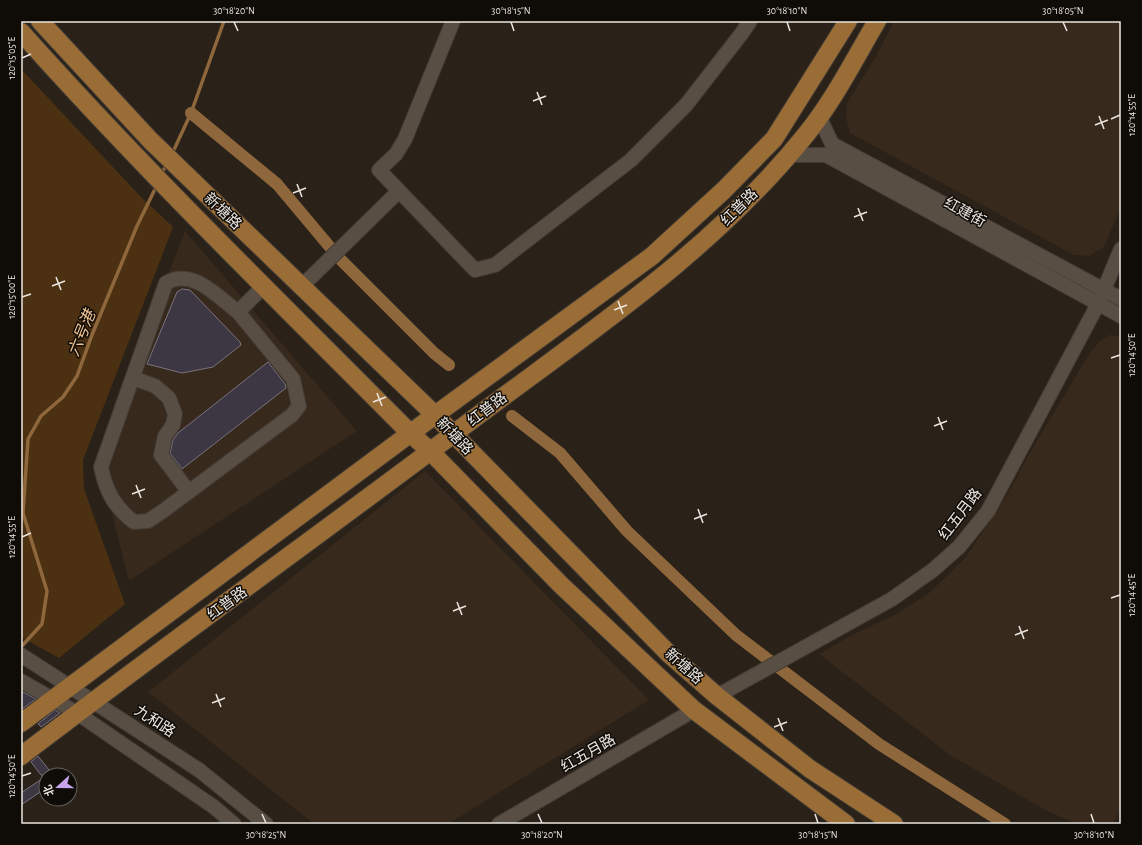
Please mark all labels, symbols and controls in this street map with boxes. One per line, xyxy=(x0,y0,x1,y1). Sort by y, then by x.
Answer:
text: 30°18'20"N xyxy=(213,6,255,16)
text: 30°18'15"N xyxy=(491,6,531,16)
text: 30°18'10"N xyxy=(767,6,807,16)
text: 30°18'05"N xyxy=(1042,6,1084,16)
text: 120°15'05"E xyxy=(7,37,17,79)
text: 120°14'55"E xyxy=(1127,94,1137,136)
street label: 红普路 xyxy=(717,185,761,229)
street label: 新塘路 xyxy=(201,189,245,232)
street label: 红建街 xyxy=(941,194,989,230)
text: 120°15'00"E xyxy=(7,275,17,319)
water label: 六号港 xyxy=(65,306,99,359)
text: 120°14'50"E xyxy=(1127,333,1137,377)
street label: 红普路 xyxy=(464,389,510,429)
street label: 新塘路 xyxy=(434,414,477,458)
street label: 红五月路 xyxy=(936,485,984,543)
text: 120°14'55"E xyxy=(7,516,17,558)
text: 120°14'45"E xyxy=(1127,573,1137,616)
street label: 红普路 xyxy=(204,583,250,623)
street label: 新塘路 xyxy=(662,644,707,687)
street label: 九和路 xyxy=(132,702,178,740)
street label: 红五月路 xyxy=(558,731,618,775)
text: 120°14'50"E xyxy=(7,754,17,798)
north arrow xyxy=(38,767,78,807)
text: 北 xyxy=(42,783,56,798)
text: 30°18'25"N xyxy=(246,830,286,840)
text: 30°18'20"N xyxy=(521,830,563,840)
text: 30°18'15"N xyxy=(798,830,838,840)
text: 30°18'10"N xyxy=(1074,830,1114,840)

